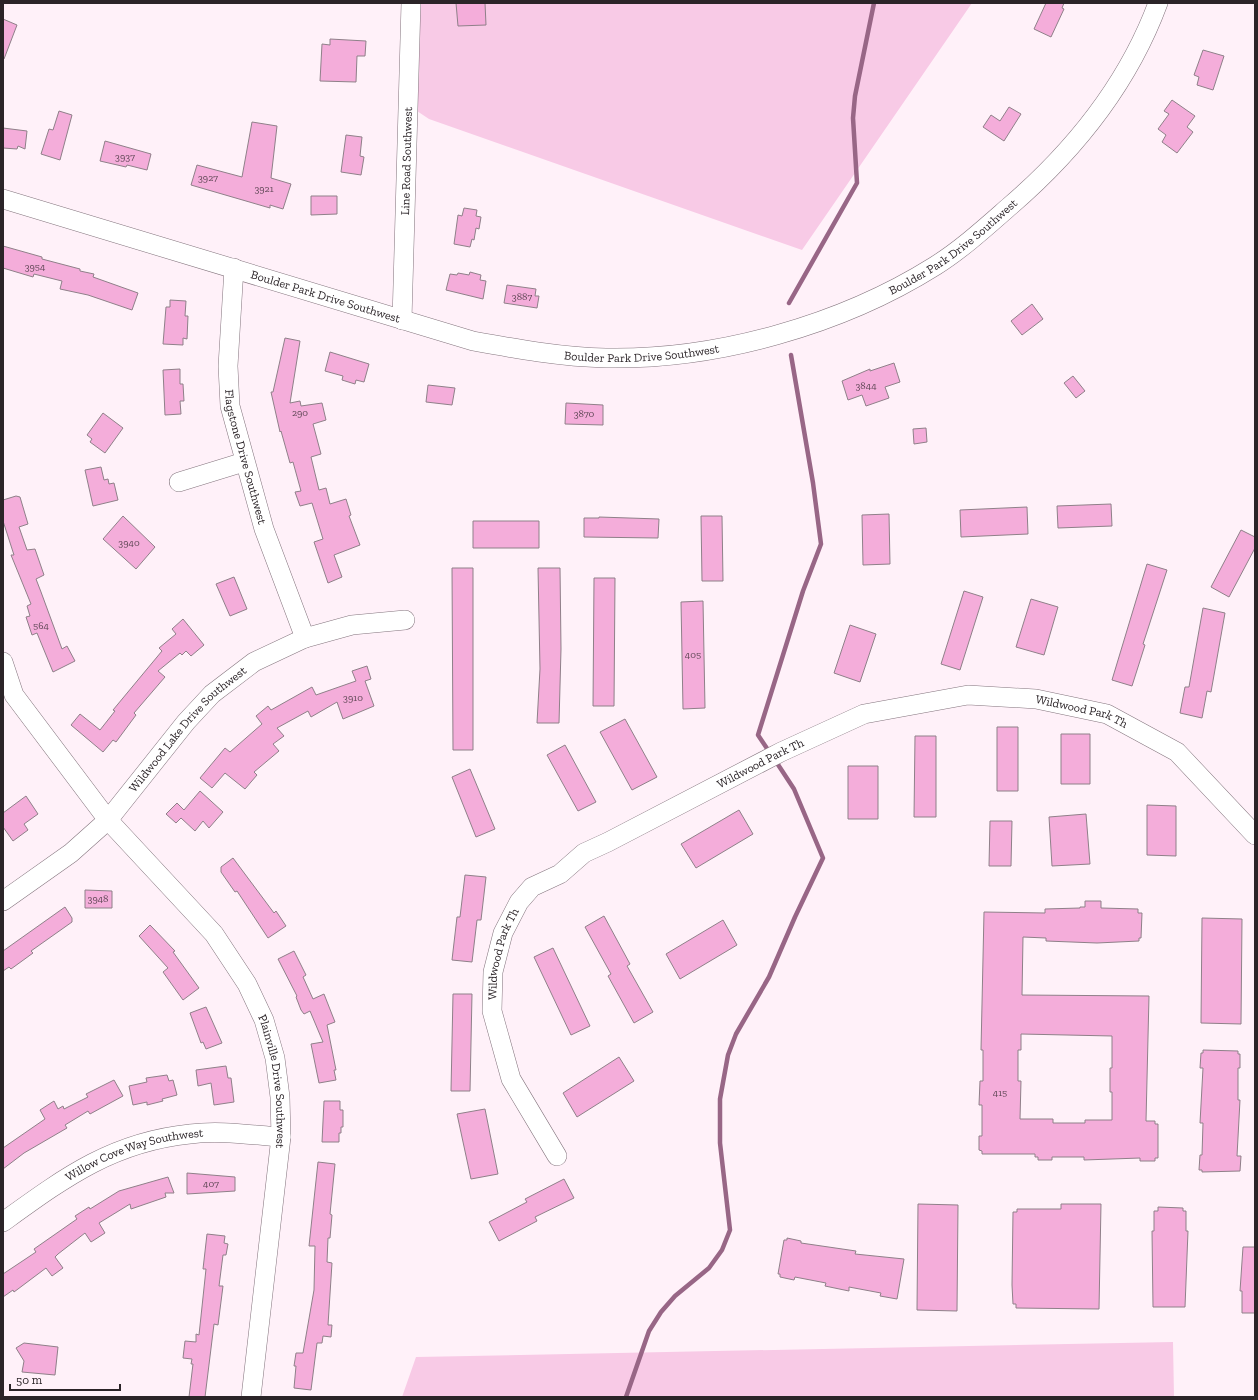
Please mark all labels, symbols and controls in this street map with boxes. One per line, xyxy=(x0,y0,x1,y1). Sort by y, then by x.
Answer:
street label: Line Road Southwest xyxy=(398,106,415,215)
house number: 3937 xyxy=(115,151,135,163)
house number: 3927 xyxy=(198,172,218,184)
house number: 3921 xyxy=(254,183,274,195)
street label: Boulder Park Drive Southwest xyxy=(887,196,1021,298)
house number: 3954 xyxy=(25,261,46,273)
street label: Boulder Park Drive Southwest xyxy=(249,267,403,326)
house number: 3887 xyxy=(512,291,532,303)
street label: Boulder Park Drive Southwest xyxy=(563,341,721,365)
house number: 3844 xyxy=(855,380,877,392)
street label: Flagstone Drive Southwest xyxy=(222,389,269,526)
house number: 290 xyxy=(292,407,308,419)
house number: 3870 xyxy=(574,408,595,420)
house number: 3940 xyxy=(118,537,140,549)
house number: 564 xyxy=(33,620,50,632)
house number: 405 xyxy=(685,649,701,661)
street label: Wildwood Lake Drive Southwest xyxy=(126,663,250,795)
house number: 3910 xyxy=(343,692,363,704)
street label: Wildwood Park Th xyxy=(1034,692,1130,731)
street label: Wildwood Park Th xyxy=(715,735,806,791)
house number: 3948 xyxy=(88,893,108,905)
street label: Wildwood Park Th xyxy=(485,905,522,1000)
street label: Plainville Drive Southwest xyxy=(255,1012,288,1150)
house number: 415 xyxy=(993,1087,1007,1099)
street label: Willow Cove Way Southwest xyxy=(63,1126,204,1184)
house number: 407 xyxy=(203,1178,219,1190)
scale bar xyxy=(10,1366,120,1392)
text: 50 m xyxy=(16,1373,43,1387)

